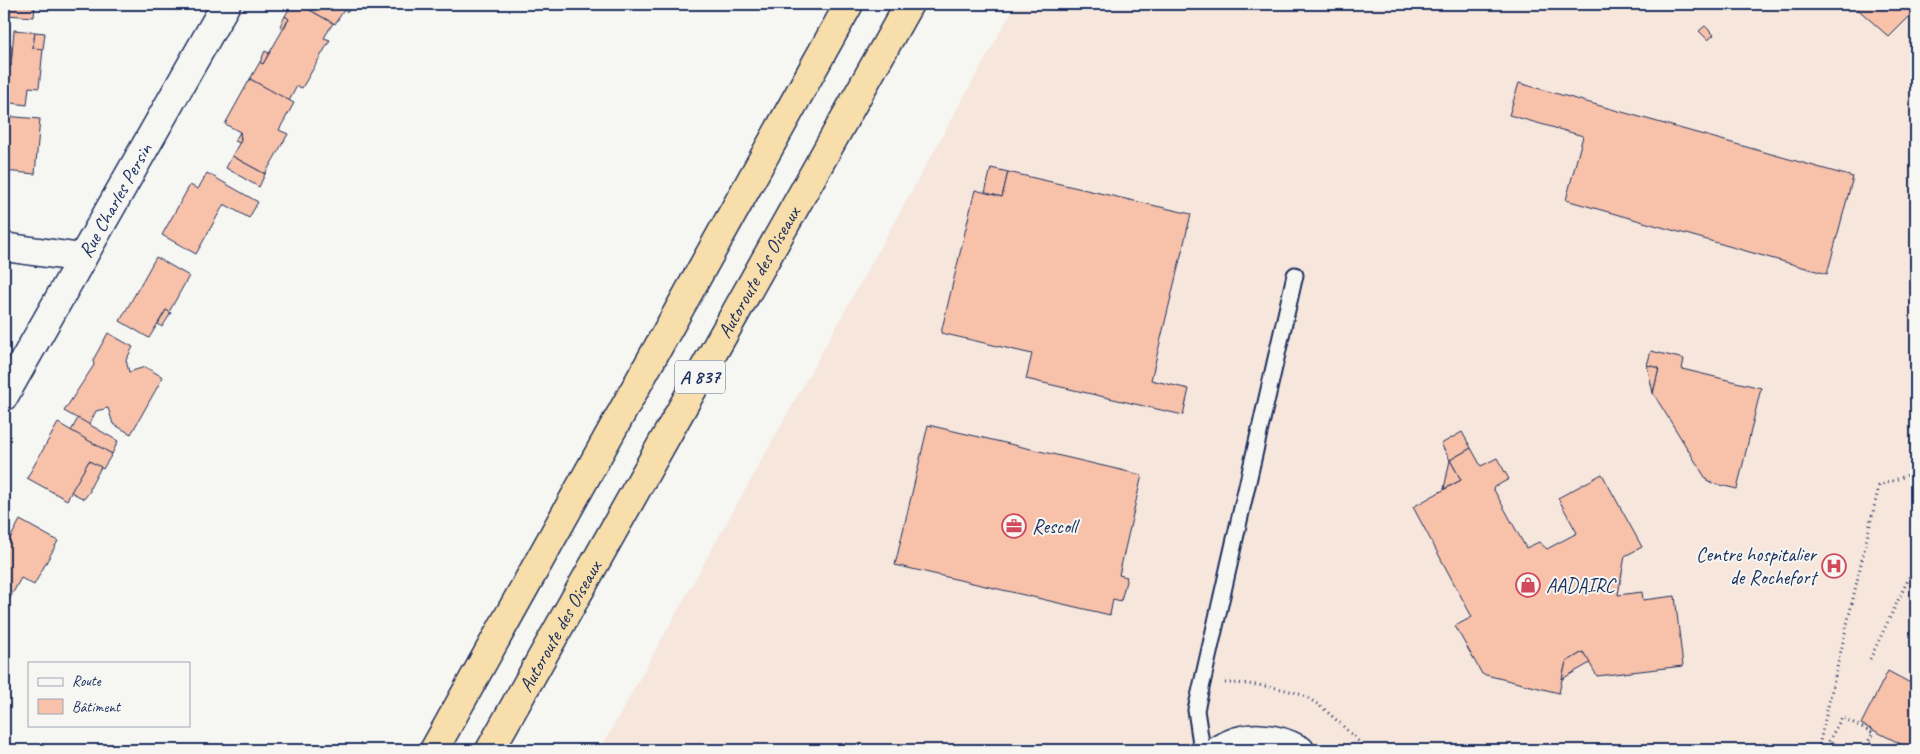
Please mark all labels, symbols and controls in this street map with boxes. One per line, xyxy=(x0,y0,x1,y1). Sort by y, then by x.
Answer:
street label: Rue Charles Persin xyxy=(73,138,158,262)
street label: Autoroute des Oiseaux xyxy=(712,200,806,342)
road number: A 837 xyxy=(675,361,725,394)
office icon: Rescoll xyxy=(1001,513,1027,539)
place label: Rescoll xyxy=(1032,514,1080,539)
place label: Centre hospitalier de Rochefort xyxy=(1696,542,1819,590)
hospital icon: Centre hospitalier de Rochefort xyxy=(1821,553,1847,579)
street label: Autoroute des Oiseaux xyxy=(513,554,607,696)
shop icon: AADAIRC xyxy=(1515,572,1541,598)
place label: AADAIRC xyxy=(1546,573,1617,598)
legend xyxy=(28,662,190,726)
text: Route xyxy=(72,672,102,691)
text: Bâtiment xyxy=(72,698,122,717)

